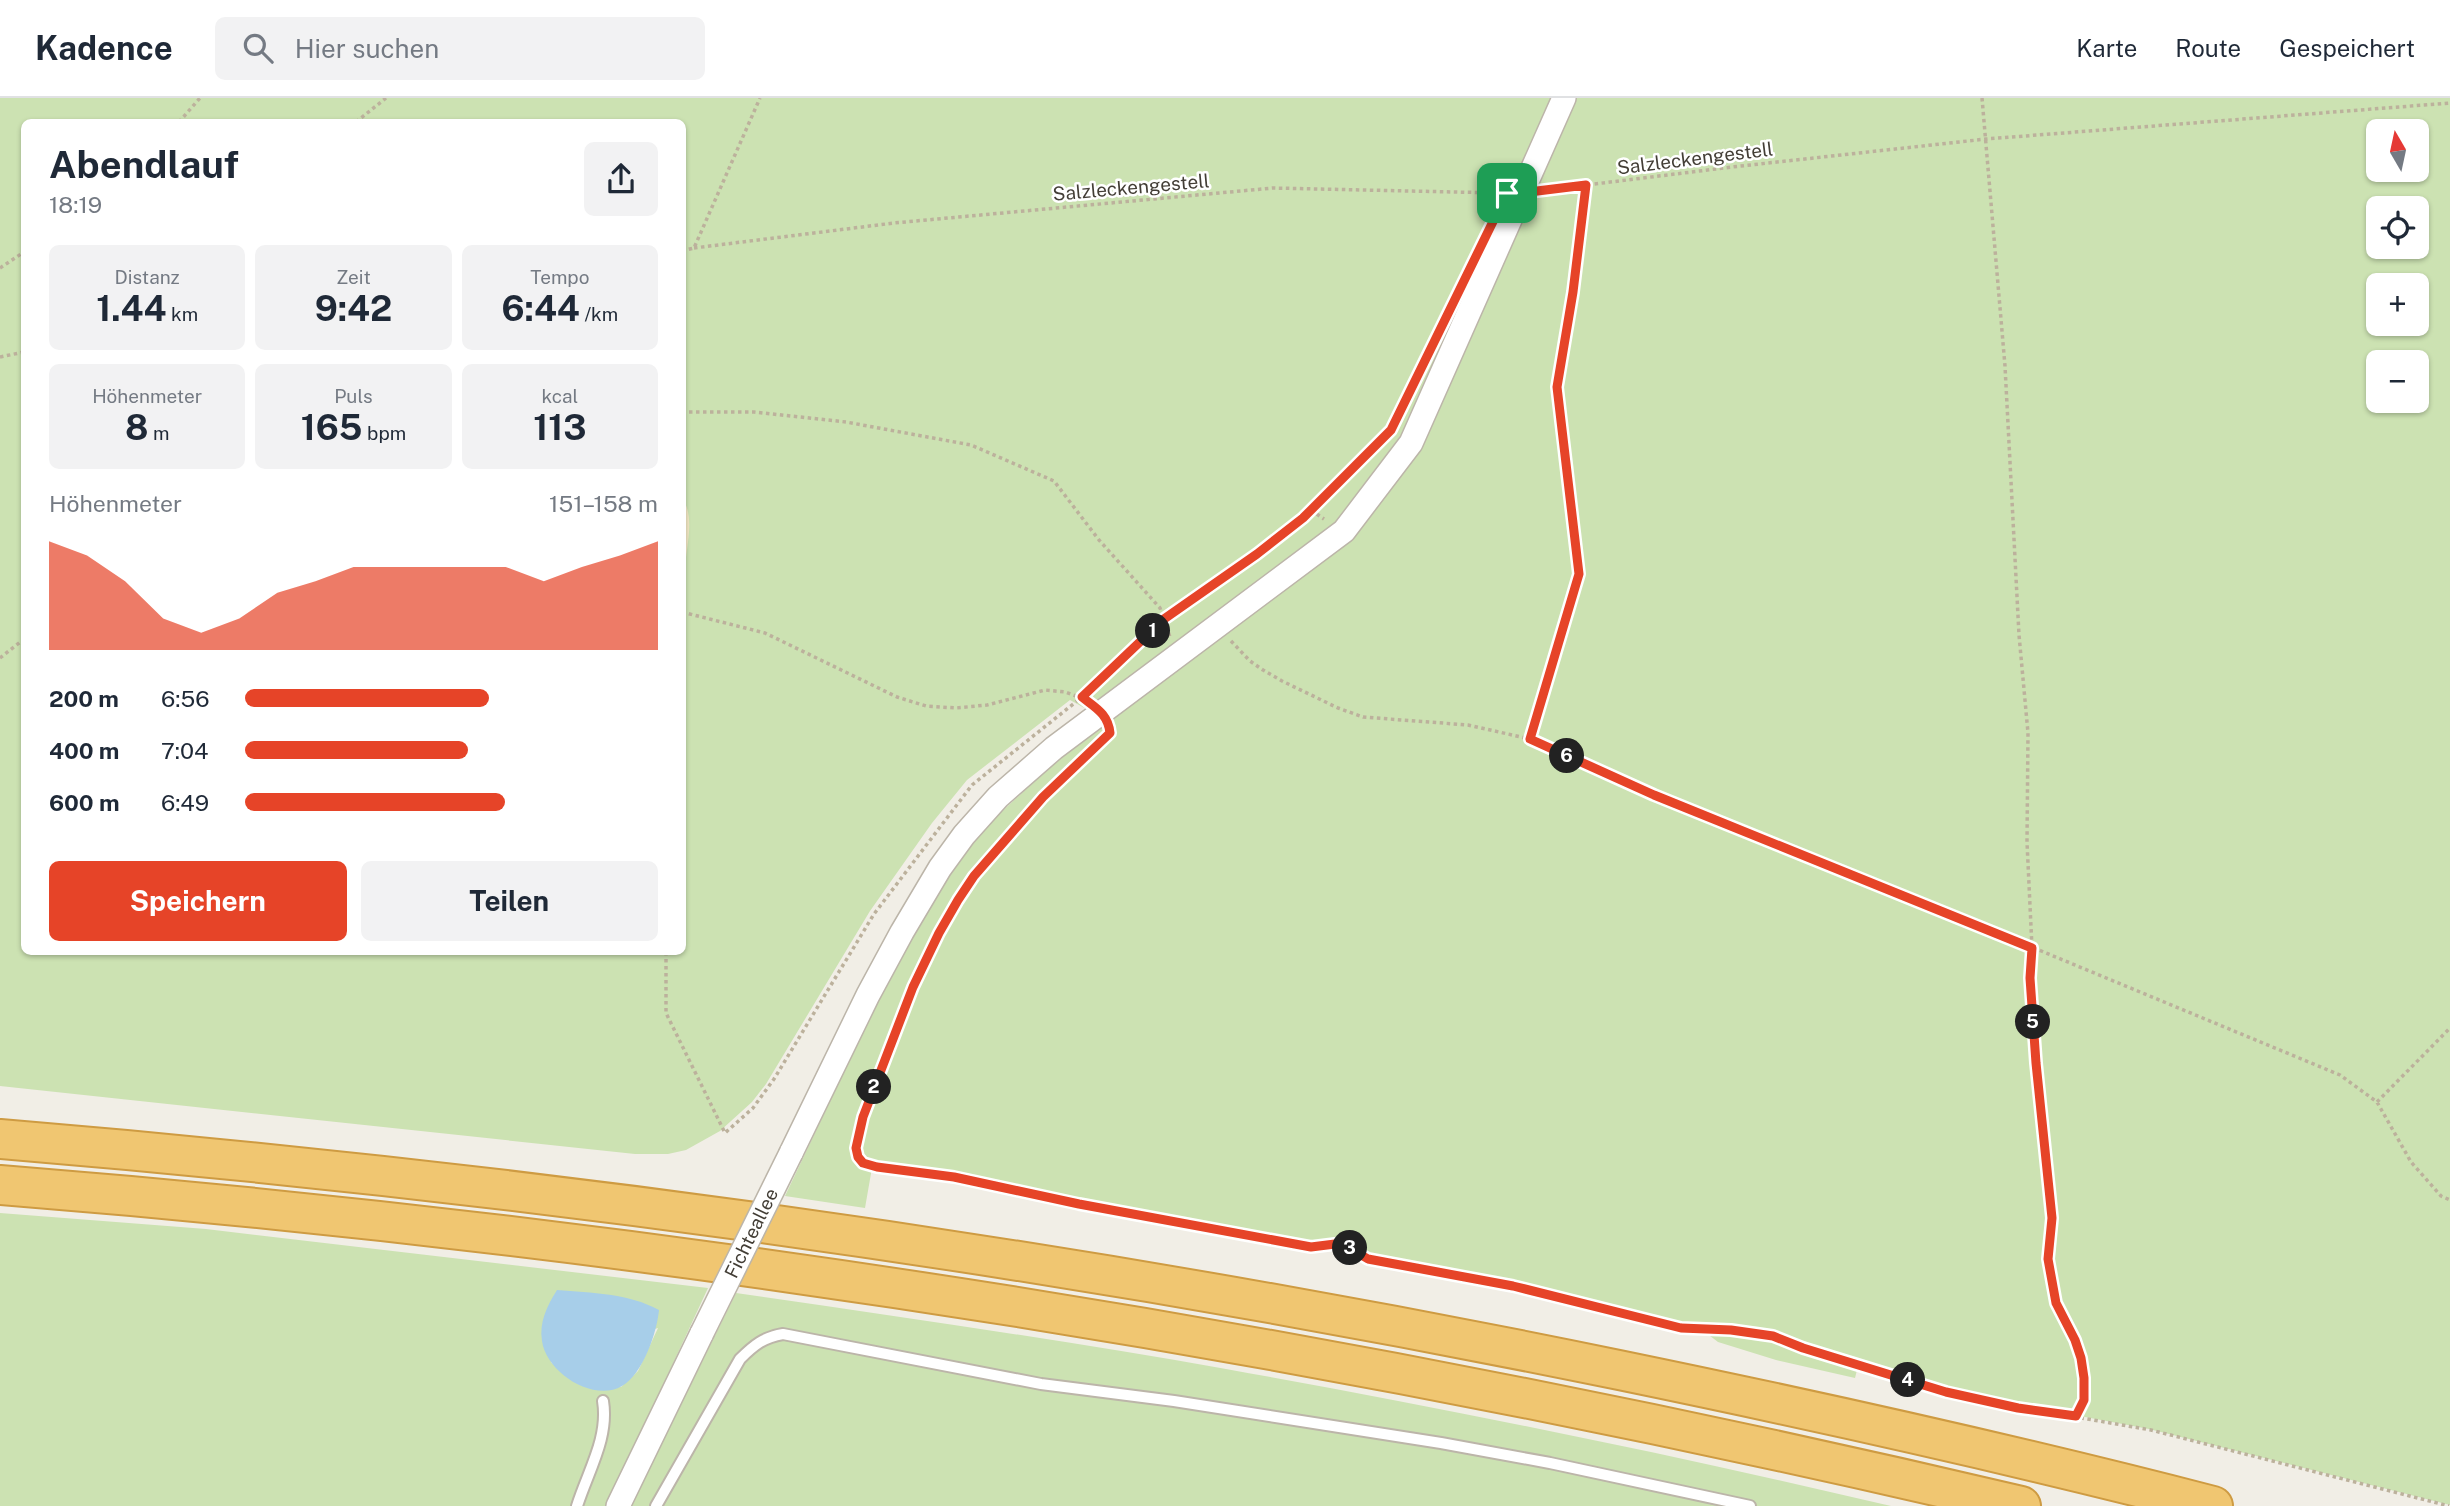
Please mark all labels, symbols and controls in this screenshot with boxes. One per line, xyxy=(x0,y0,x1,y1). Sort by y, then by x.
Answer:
search box xyxy=(215,17,705,80)
text: Kadence xyxy=(35,29,173,67)
icon: search xyxy=(239,29,277,67)
text: Hier suchen xyxy=(295,33,439,64)
text: Karte xyxy=(2076,34,2137,62)
text: Route xyxy=(2175,34,2241,62)
text: Gespeichert xyxy=(2279,34,2415,62)
north arrow xyxy=(2366,119,2429,182)
map controls xyxy=(2366,119,2429,413)
street label: Salzleckengestell xyxy=(1616,138,1774,178)
text: Abendlauf xyxy=(49,142,239,187)
button: share xyxy=(584,142,658,216)
pin xyxy=(1477,163,1537,223)
street label: Salzleckengestell xyxy=(1052,169,1210,205)
icon: arrive xyxy=(1488,174,1526,212)
text: 18:19 xyxy=(49,191,102,218)
button: locate xyxy=(2366,196,2429,259)
text: Distanz xyxy=(115,266,180,288)
text: Zeit xyxy=(336,266,371,288)
text: Tempo xyxy=(530,266,589,288)
button: + xyxy=(2366,273,2429,336)
text: 1.44 xyxy=(96,288,166,329)
text: 9:42 xyxy=(315,288,392,329)
text: 6:44 xyxy=(501,288,580,329)
text: km xyxy=(166,303,198,325)
text: /km xyxy=(580,303,618,325)
button: − xyxy=(2366,350,2429,413)
text: Höhenmeter xyxy=(92,385,202,407)
text: Puls xyxy=(334,385,373,407)
text: kcal xyxy=(541,385,578,407)
text: 8 xyxy=(125,407,148,448)
text: 165 xyxy=(301,407,363,448)
text: 113 xyxy=(533,407,586,448)
text: m xyxy=(148,422,169,444)
text: bpm xyxy=(363,422,406,444)
text: Höhenmeter xyxy=(49,490,182,517)
text: 151–158 m xyxy=(549,490,658,517)
pin: 1 xyxy=(1136,614,1170,648)
text: 1 xyxy=(1148,619,1157,641)
text: 200 m xyxy=(49,685,119,712)
text: 6:56 xyxy=(161,685,210,712)
text: 400 m xyxy=(49,737,119,764)
text: 7:04 xyxy=(161,737,209,764)
pin: 6 xyxy=(1550,738,1584,774)
text: 6 xyxy=(1560,744,1573,766)
text: 600 m xyxy=(49,789,119,816)
text: 6:49 xyxy=(161,789,209,816)
button: Speichern xyxy=(49,861,347,941)
button: Teilen xyxy=(361,861,658,941)
pin: 5 xyxy=(2016,1004,2050,1040)
text: 5 xyxy=(2026,1010,2039,1032)
pin: 2 xyxy=(856,1070,892,1104)
text: 2 xyxy=(867,1075,880,1097)
street label: Fichteallee xyxy=(720,1184,782,1282)
pin: 3 xyxy=(1332,1230,1368,1266)
text: 3 xyxy=(1343,1236,1356,1258)
pin: 4 xyxy=(1890,1362,1926,1398)
text: 4 xyxy=(1901,1368,1914,1390)

